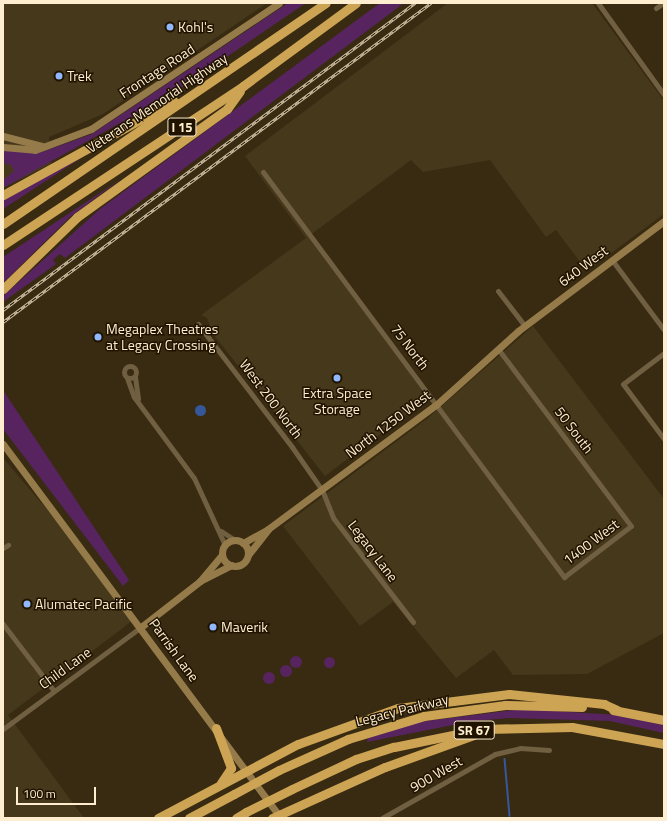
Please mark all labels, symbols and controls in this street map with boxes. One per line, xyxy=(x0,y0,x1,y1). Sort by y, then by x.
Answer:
place label: Kohl's xyxy=(178,19,213,35)
marker: Kohl's xyxy=(165,22,175,32)
street label: Frontage Road xyxy=(116,40,198,102)
street label: Veterans Memorial Highway xyxy=(83,50,231,156)
place label: Trek xyxy=(67,68,92,84)
marker: Trek xyxy=(54,71,64,81)
road number: I 15 xyxy=(167,116,197,138)
street label: 640 West xyxy=(555,242,611,290)
place label: Megaplex Theatres at Legacy Crossing xyxy=(106,321,218,354)
street label: 75 North xyxy=(387,321,433,373)
marker: Megaplex Theatres at Legacy Crossing xyxy=(93,332,103,342)
street label: West 200 North xyxy=(236,356,306,442)
marker: Extra Space Storage xyxy=(332,373,342,383)
place label: Extra Space Storage xyxy=(303,385,371,418)
street label: North 1250 West xyxy=(342,387,434,461)
street label: 50 South xyxy=(551,404,597,456)
street label: 1400 West xyxy=(560,516,622,568)
street label: Legacy Lane xyxy=(345,517,401,585)
place label: Alumatec Pacific xyxy=(35,596,132,612)
marker: Alumatec Pacific xyxy=(22,599,32,609)
street label: Parrish Lane xyxy=(146,615,202,685)
place label: Maverik xyxy=(221,619,268,635)
marker: Maverik xyxy=(208,622,218,632)
street label: Child Lane xyxy=(36,644,94,692)
street label: Legacy Parkway xyxy=(354,690,450,730)
road number: SR 67 xyxy=(453,719,495,741)
street label: 900 West xyxy=(407,752,465,796)
scale bar xyxy=(18,779,98,805)
text: 100 m xyxy=(23,784,56,803)

